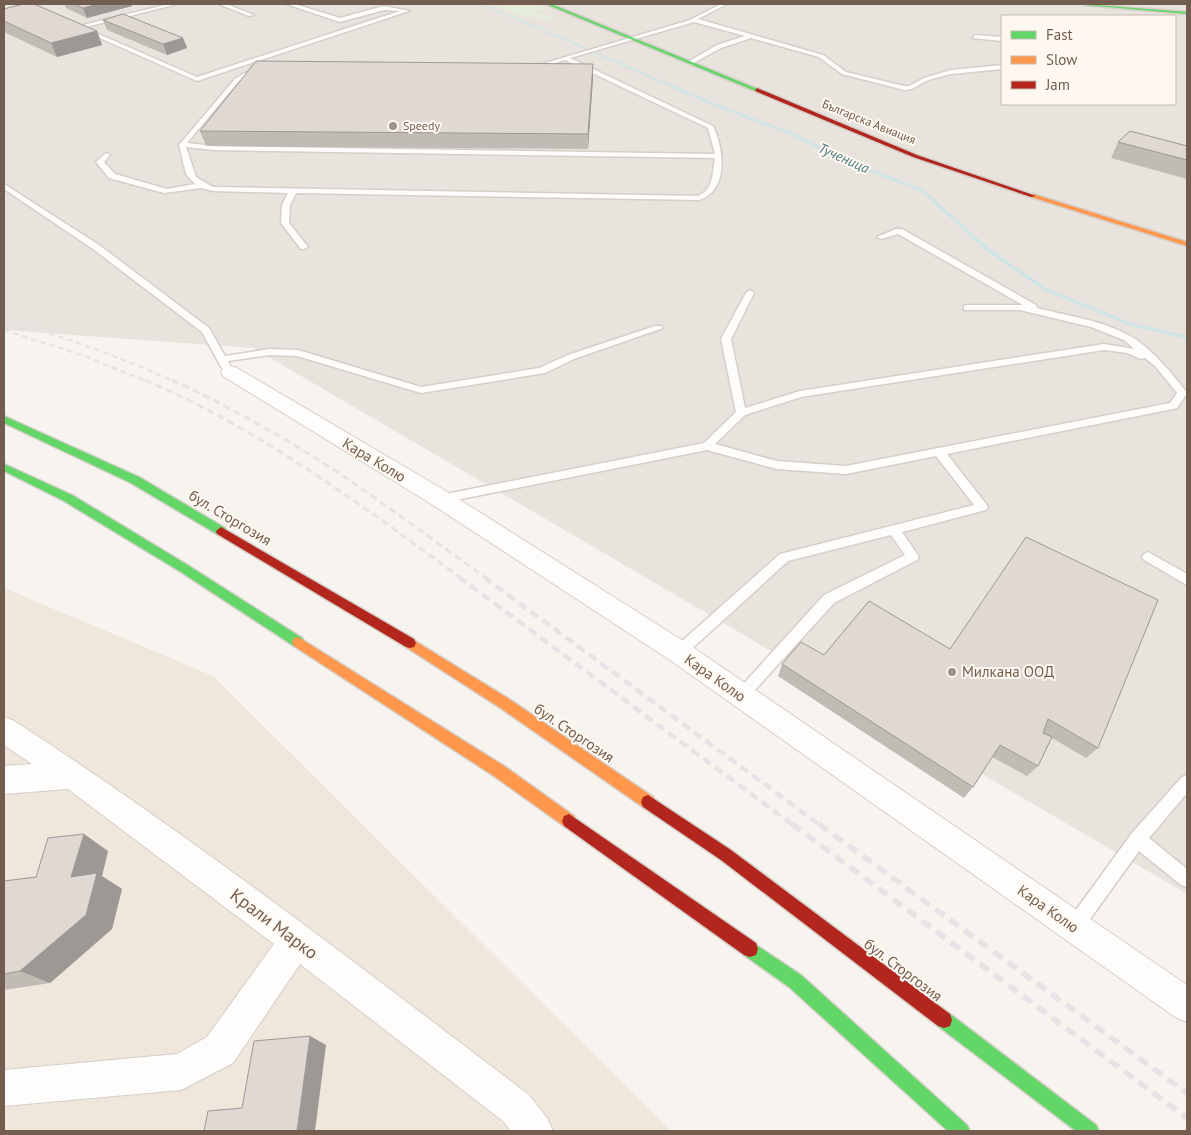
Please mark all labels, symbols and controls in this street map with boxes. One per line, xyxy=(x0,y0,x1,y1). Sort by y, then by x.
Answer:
legend xyxy=(1001,15,1176,105)
text: Fast xyxy=(1046,25,1073,44)
text: Slow xyxy=(1046,50,1077,69)
text: Jam xyxy=(1045,75,1070,94)
street label: Българска Авиация xyxy=(820,96,918,147)
place label: Speedy xyxy=(403,118,440,133)
marker: Speedy xyxy=(387,120,399,132)
water label: Тученица xyxy=(816,139,872,177)
street label: Кара Колю xyxy=(339,433,410,486)
street label: бул. Сторгозия xyxy=(185,485,275,550)
street label: Кара Колю xyxy=(681,650,750,706)
place label: Милкана OOД xyxy=(962,662,1054,681)
marker: Милкана OOД xyxy=(946,666,958,678)
street label: бул. Сторгозия xyxy=(530,699,618,766)
street label: Кара Колю xyxy=(1014,881,1083,937)
street label: Крали Марко xyxy=(226,883,323,964)
street label: бул. Сторгозия xyxy=(860,934,946,1005)

